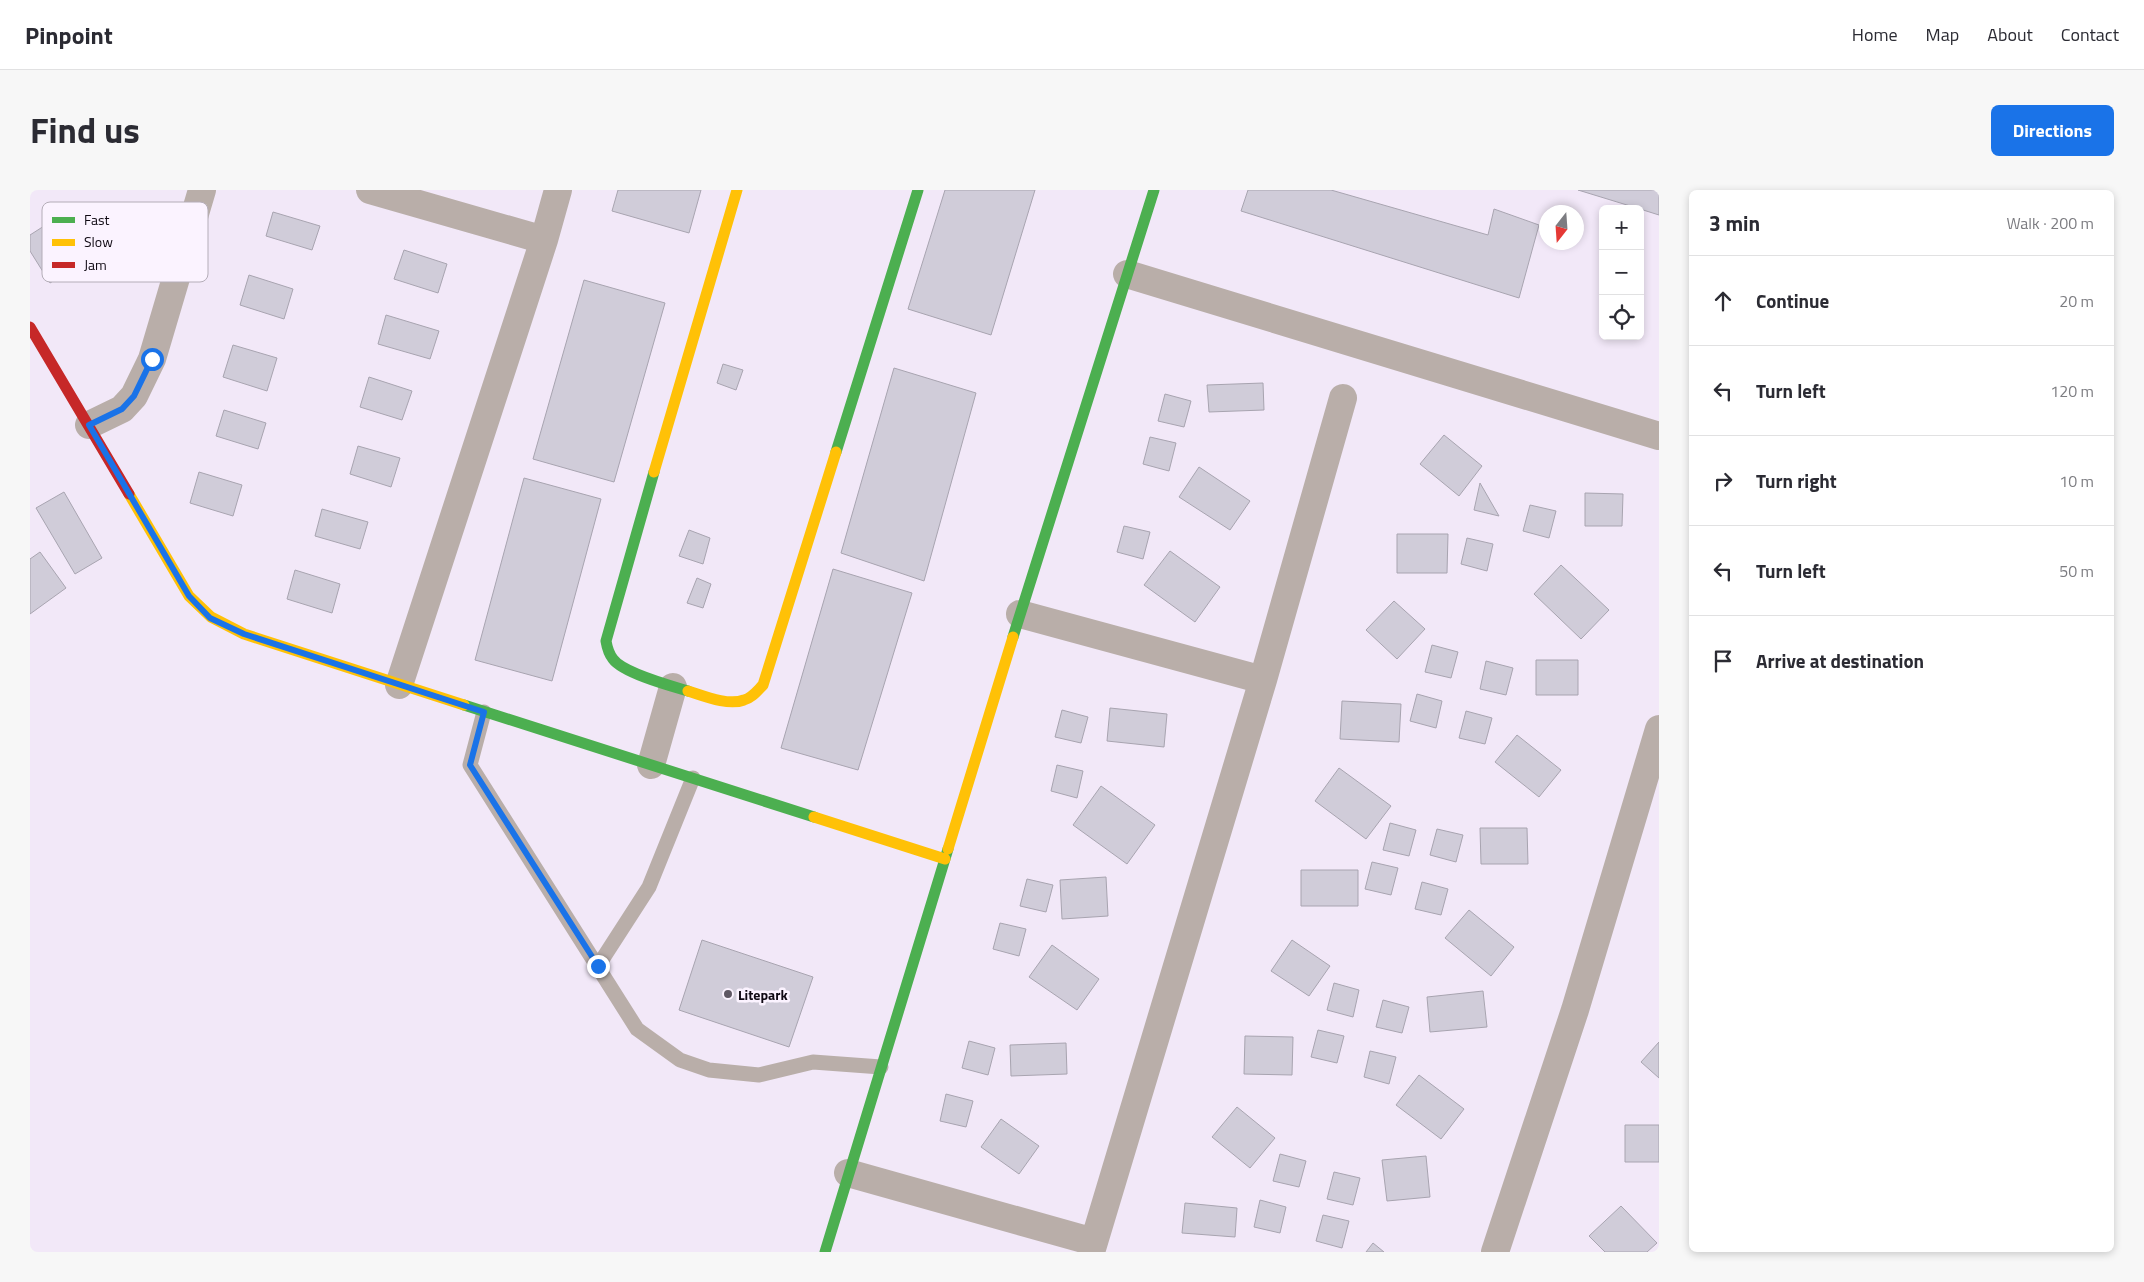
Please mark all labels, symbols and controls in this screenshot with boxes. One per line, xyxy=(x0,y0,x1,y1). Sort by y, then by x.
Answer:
text: Pinpoint xyxy=(25,17,113,53)
text: Home xyxy=(1852,21,1898,48)
text: Map xyxy=(1926,21,1959,48)
text: About xyxy=(1987,21,2033,48)
text: Contact xyxy=(2061,21,2119,48)
text: Find us xyxy=(30,103,140,157)
button: Directions xyxy=(1991,105,2114,156)
legend xyxy=(42,202,208,282)
north arrow xyxy=(1539,205,1584,250)
map controls xyxy=(1599,205,1644,340)
button: + xyxy=(1599,205,1644,250)
text: 3 min xyxy=(1709,207,1760,239)
text: Fast xyxy=(84,209,109,230)
text: Walk · 200 m xyxy=(2006,211,2094,235)
text: Slow xyxy=(84,231,113,252)
button: − xyxy=(1599,250,1644,295)
text: Jam xyxy=(84,254,107,275)
text: Continue xyxy=(1756,286,1829,315)
icon: ahead xyxy=(1709,287,1737,315)
text: 20 m xyxy=(2059,289,2094,313)
button: locate xyxy=(1599,295,1644,340)
route start xyxy=(141,348,164,371)
text: Turn left xyxy=(1756,376,1826,405)
icon: left xyxy=(1709,377,1737,405)
text: 120 m xyxy=(2050,379,2094,403)
text: Turn right xyxy=(1756,466,1837,495)
icon: right xyxy=(1709,467,1737,495)
text: 10 m xyxy=(2059,469,2094,493)
text: Turn left xyxy=(1756,556,1826,585)
icon: left xyxy=(1709,557,1737,585)
text: 50 m xyxy=(2059,559,2094,583)
text: Arrive at destination xyxy=(1756,646,1924,675)
icon: arrive xyxy=(1709,647,1737,675)
route end xyxy=(587,955,610,978)
place label: Litepark xyxy=(738,984,788,1005)
marker: Litepark xyxy=(722,988,734,1000)

